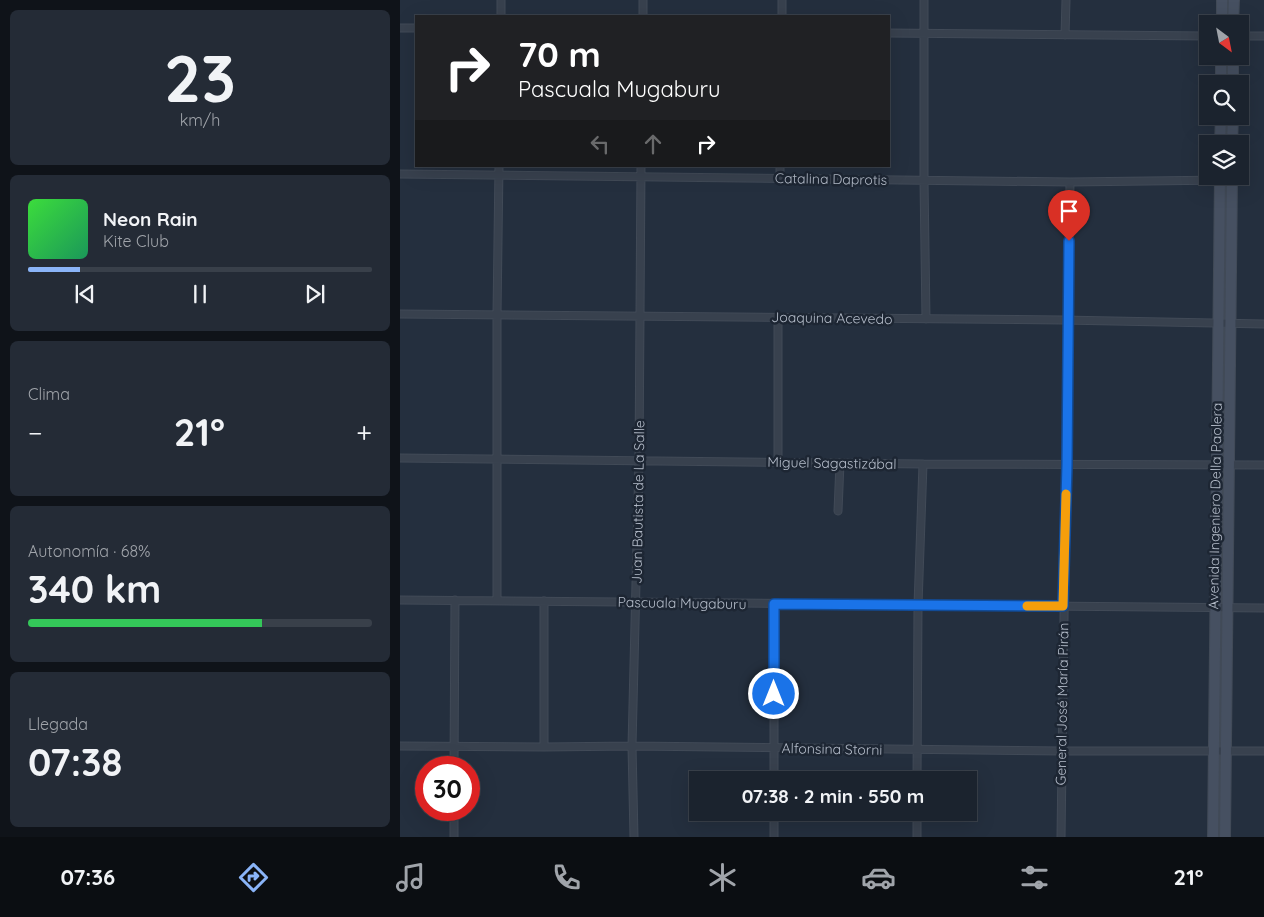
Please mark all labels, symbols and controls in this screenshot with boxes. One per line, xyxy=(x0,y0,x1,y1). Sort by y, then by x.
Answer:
north arrow xyxy=(1199,15,1249,65)
map controls xyxy=(1199,15,1249,185)
text: 70 m xyxy=(518,32,601,76)
icon: right xyxy=(435,35,500,100)
text: 23 xyxy=(164,37,236,118)
text: Pascuala Mugaburu xyxy=(518,75,721,103)
button: search xyxy=(1199,75,1249,125)
text: km/h xyxy=(180,110,220,130)
icon: left xyxy=(586,130,614,158)
icon: ahead xyxy=(639,130,667,158)
icon: right xyxy=(692,130,720,158)
button: layers xyxy=(1199,135,1249,185)
street label: Catalina Daprotis xyxy=(775,169,887,189)
pin xyxy=(1048,190,1090,241)
icon: arrive xyxy=(1055,197,1083,225)
text: Neon Rain xyxy=(103,207,198,231)
text: Kite Club xyxy=(103,231,169,251)
icon: previous xyxy=(71,280,99,308)
icon: pause xyxy=(186,280,214,308)
icon: next xyxy=(301,280,329,308)
street label: Joaquina Acevedo xyxy=(771,308,893,328)
text: Clima xyxy=(28,384,70,404)
street label: Avenida Ingeniero Della Paolera xyxy=(1204,402,1226,610)
text: 21° xyxy=(174,408,225,456)
text: − xyxy=(28,415,43,450)
text: + xyxy=(356,415,372,450)
street label: Juan Bautista de La Salle xyxy=(628,420,648,584)
street label: Miguel Sagastizábal xyxy=(767,453,897,473)
text: Autonomía · 68% xyxy=(28,541,150,561)
text: 340 km xyxy=(28,565,161,613)
street label: Pascuala Mugaburu xyxy=(617,593,747,613)
street label: General José María Pirán xyxy=(1052,622,1072,786)
position arrow xyxy=(747,667,799,719)
text: Llegada xyxy=(28,714,88,734)
text: 07:38 xyxy=(28,738,122,786)
street label: Alfonsina Storni xyxy=(781,739,883,759)
speed limit sign: 30 xyxy=(415,756,480,821)
text: 07:38 · 2 min · 550 m xyxy=(742,784,924,808)
icon: directions xyxy=(236,860,271,895)
icon: music xyxy=(393,860,428,895)
icon: phone xyxy=(549,860,584,895)
icon: climate xyxy=(705,860,740,895)
icon: car xyxy=(861,860,896,895)
icon: filters xyxy=(1017,860,1052,895)
text: 07:36 xyxy=(61,863,115,891)
text: 21° xyxy=(1174,863,1203,891)

